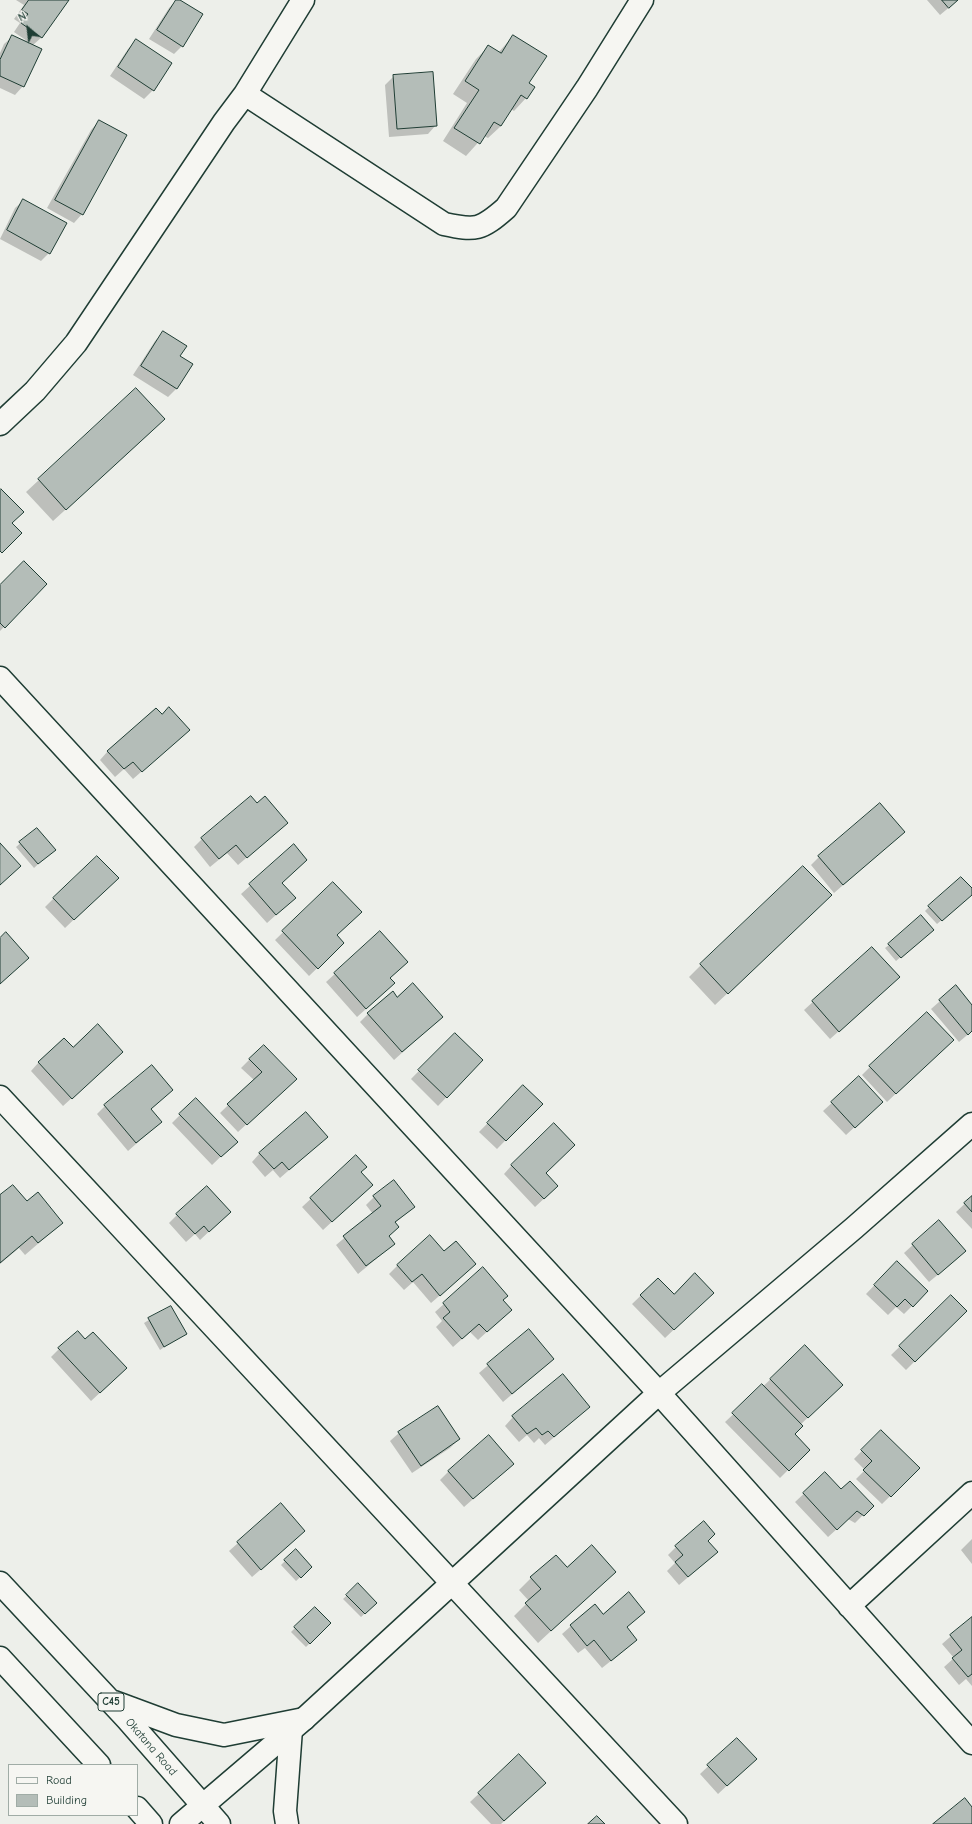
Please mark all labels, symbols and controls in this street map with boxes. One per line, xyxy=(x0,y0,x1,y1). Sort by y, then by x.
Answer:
north arrow xyxy=(8,8,48,48)
text: N xyxy=(16,10,28,24)
road number: C45 xyxy=(98,1693,124,1711)
street label: Okatana Road xyxy=(122,1715,180,1779)
legend xyxy=(8,1764,138,1816)
text: Road xyxy=(46,1773,72,1787)
text: Building xyxy=(46,1793,87,1807)

